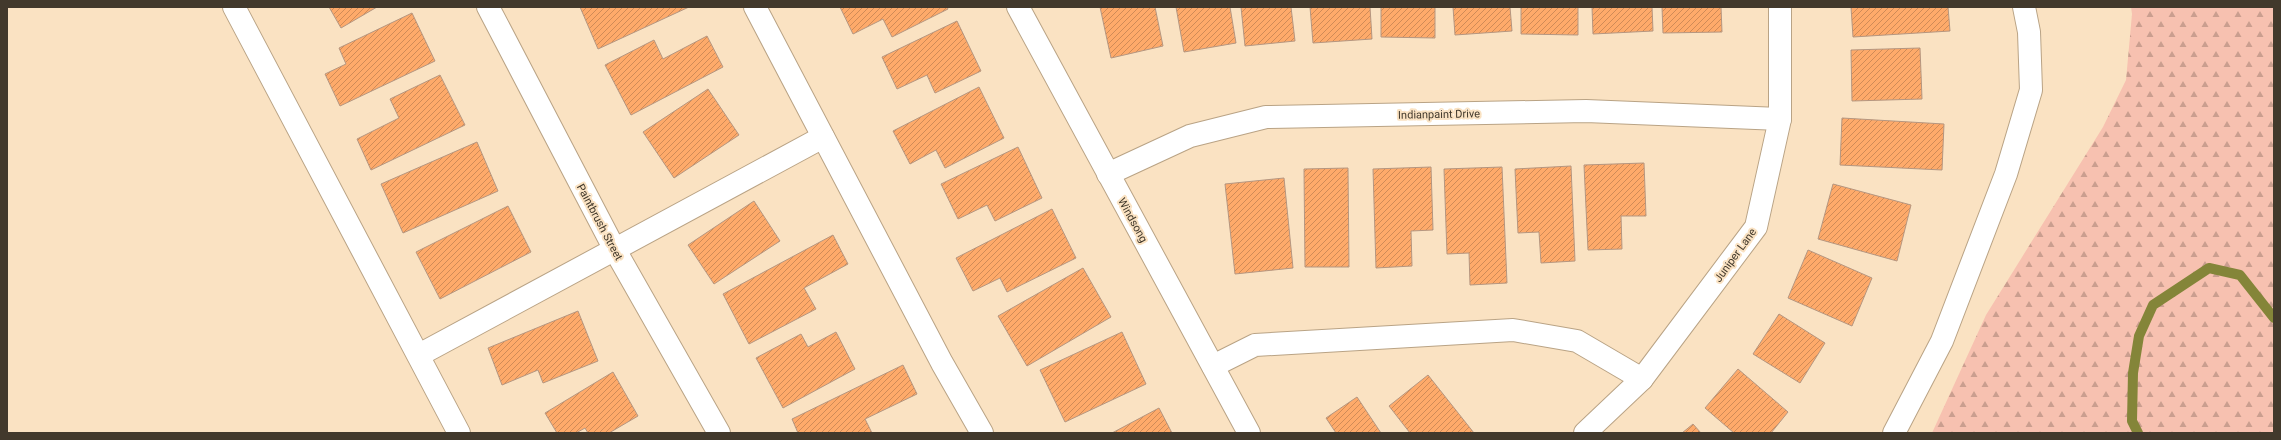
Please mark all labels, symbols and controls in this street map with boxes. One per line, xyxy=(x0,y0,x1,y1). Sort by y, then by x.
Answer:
street label: Indianpaint Drive xyxy=(1398,107,1480,122)
street label: Paintbrush Street xyxy=(574,182,625,263)
street label: Windsong xyxy=(1115,196,1150,245)
street label: Juniper Lane xyxy=(1712,226,1759,285)

